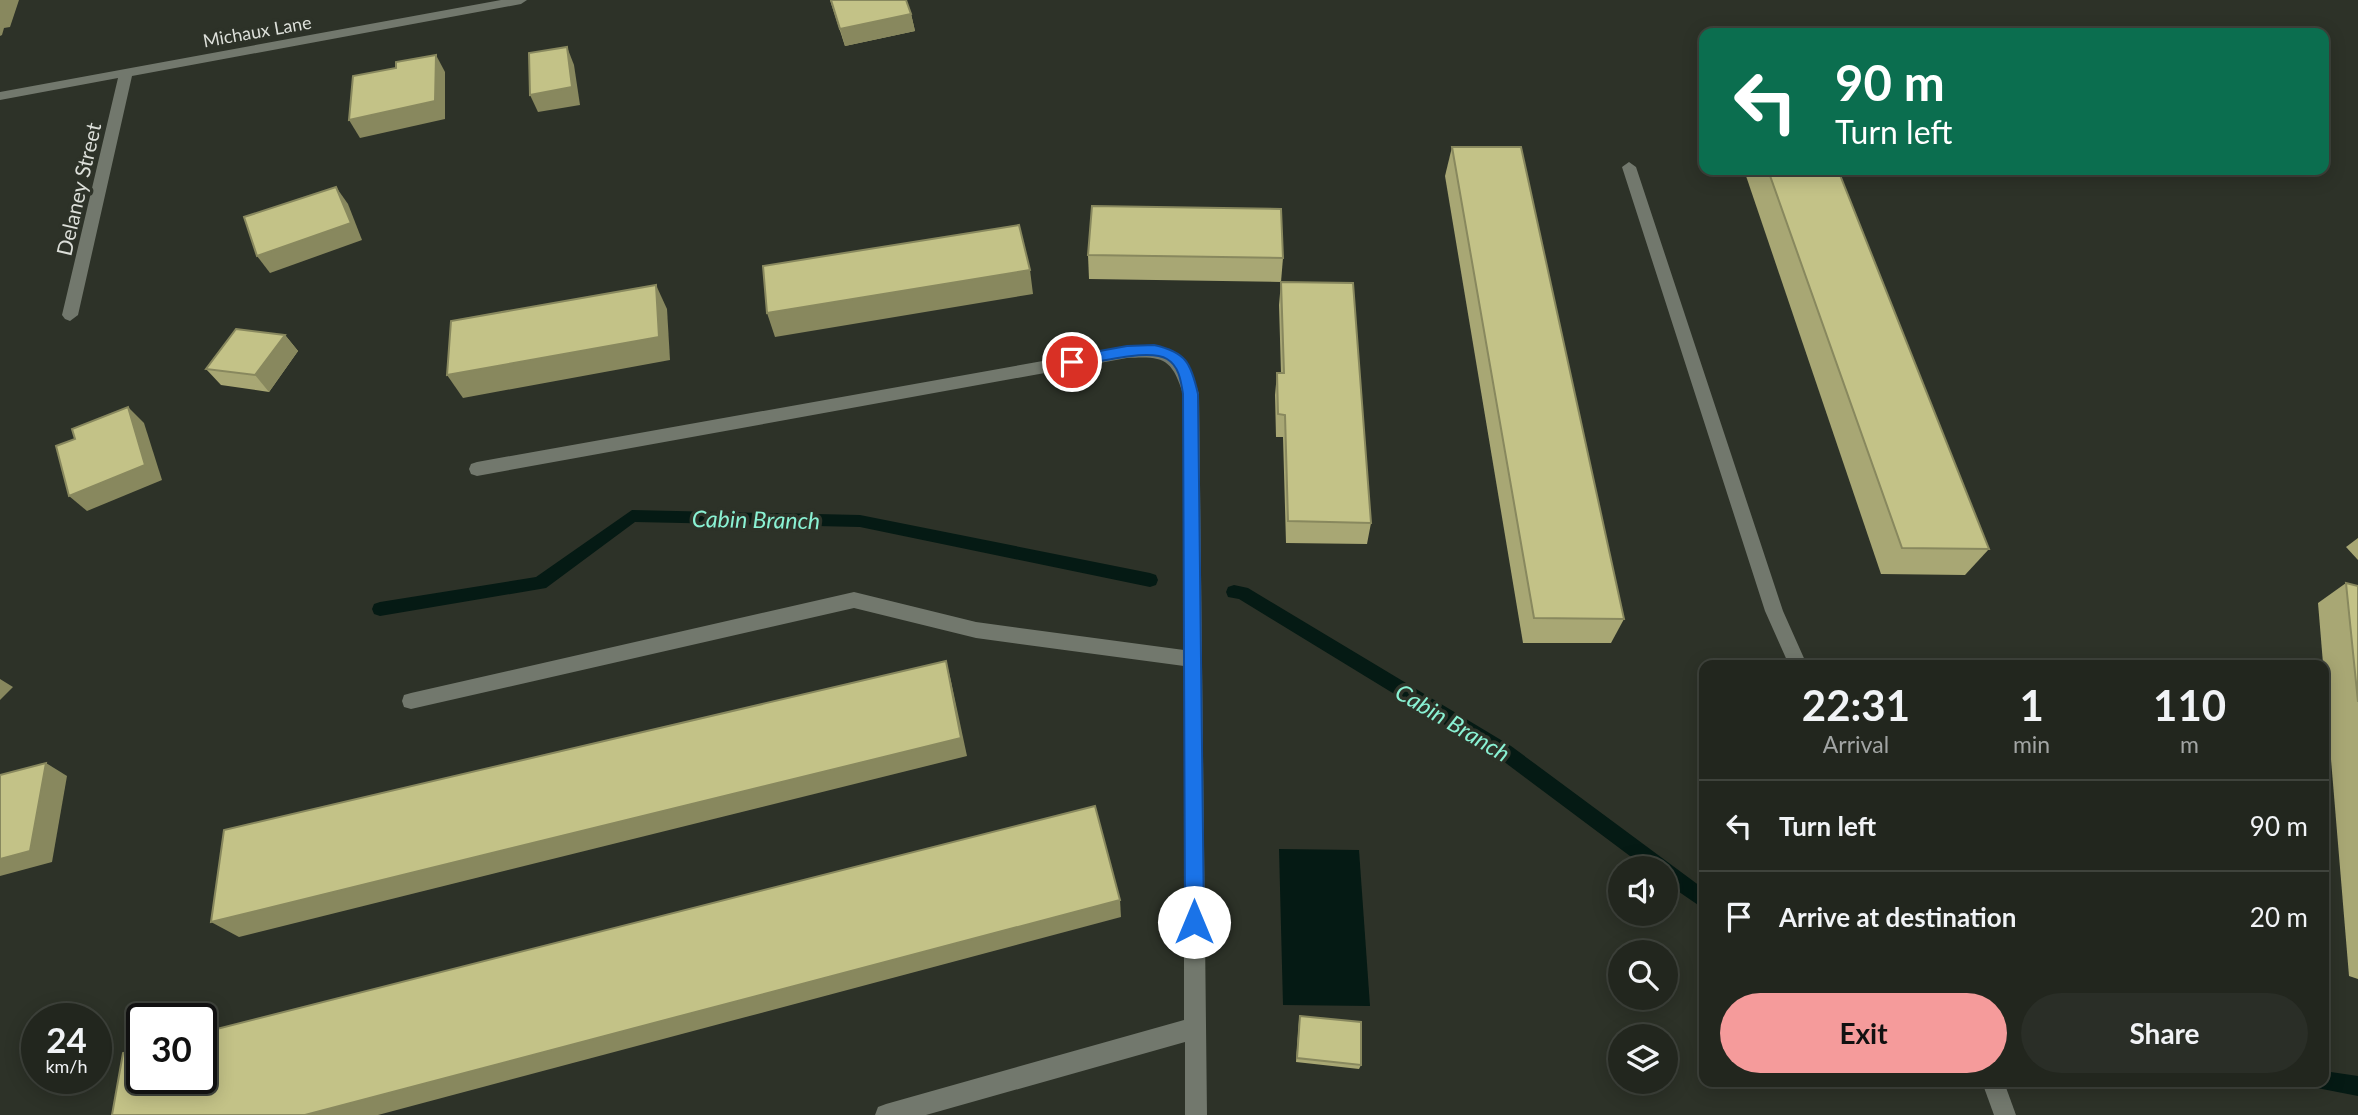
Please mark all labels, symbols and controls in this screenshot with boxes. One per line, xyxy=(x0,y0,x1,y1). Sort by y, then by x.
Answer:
street label: Michaux Lane xyxy=(201,11,313,51)
text: 90 m xyxy=(1835,53,1945,111)
icon: left xyxy=(1720,56,1811,147)
text: Turn left xyxy=(1835,112,1952,151)
street label: Delaney Street xyxy=(51,120,106,258)
pin xyxy=(1042,332,1102,392)
icon: arrive xyxy=(1053,343,1091,381)
water label: Cabin Branch xyxy=(692,504,820,534)
water label: Cabin Branch xyxy=(1391,677,1515,767)
text: 22:31 xyxy=(1802,680,1910,730)
text: 1 xyxy=(2019,680,2044,730)
text: 110 xyxy=(2153,680,2226,730)
text: Arrival xyxy=(1823,730,1889,758)
text: min xyxy=(2013,730,2050,758)
text: m xyxy=(2180,730,2199,758)
icon: left xyxy=(1720,807,1758,845)
text: Turn left xyxy=(1779,810,1876,842)
text: 90 m xyxy=(2250,810,2308,842)
map controls xyxy=(1608,856,1678,1094)
button: sound xyxy=(1608,856,1678,926)
position arrow xyxy=(1157,885,1231,959)
icon: arrive xyxy=(1720,898,1758,936)
text: Arrive at destination xyxy=(1779,901,2016,933)
text: 20 m xyxy=(2250,901,2308,933)
button: search xyxy=(1608,940,1678,1010)
button: Exit xyxy=(1720,993,2007,1073)
button: Share xyxy=(2021,993,2308,1073)
speed limit sign: 30 xyxy=(126,1003,217,1094)
text: 24 xyxy=(46,1018,87,1060)
button: layers xyxy=(1608,1024,1678,1094)
text: km/h xyxy=(45,1055,88,1077)

